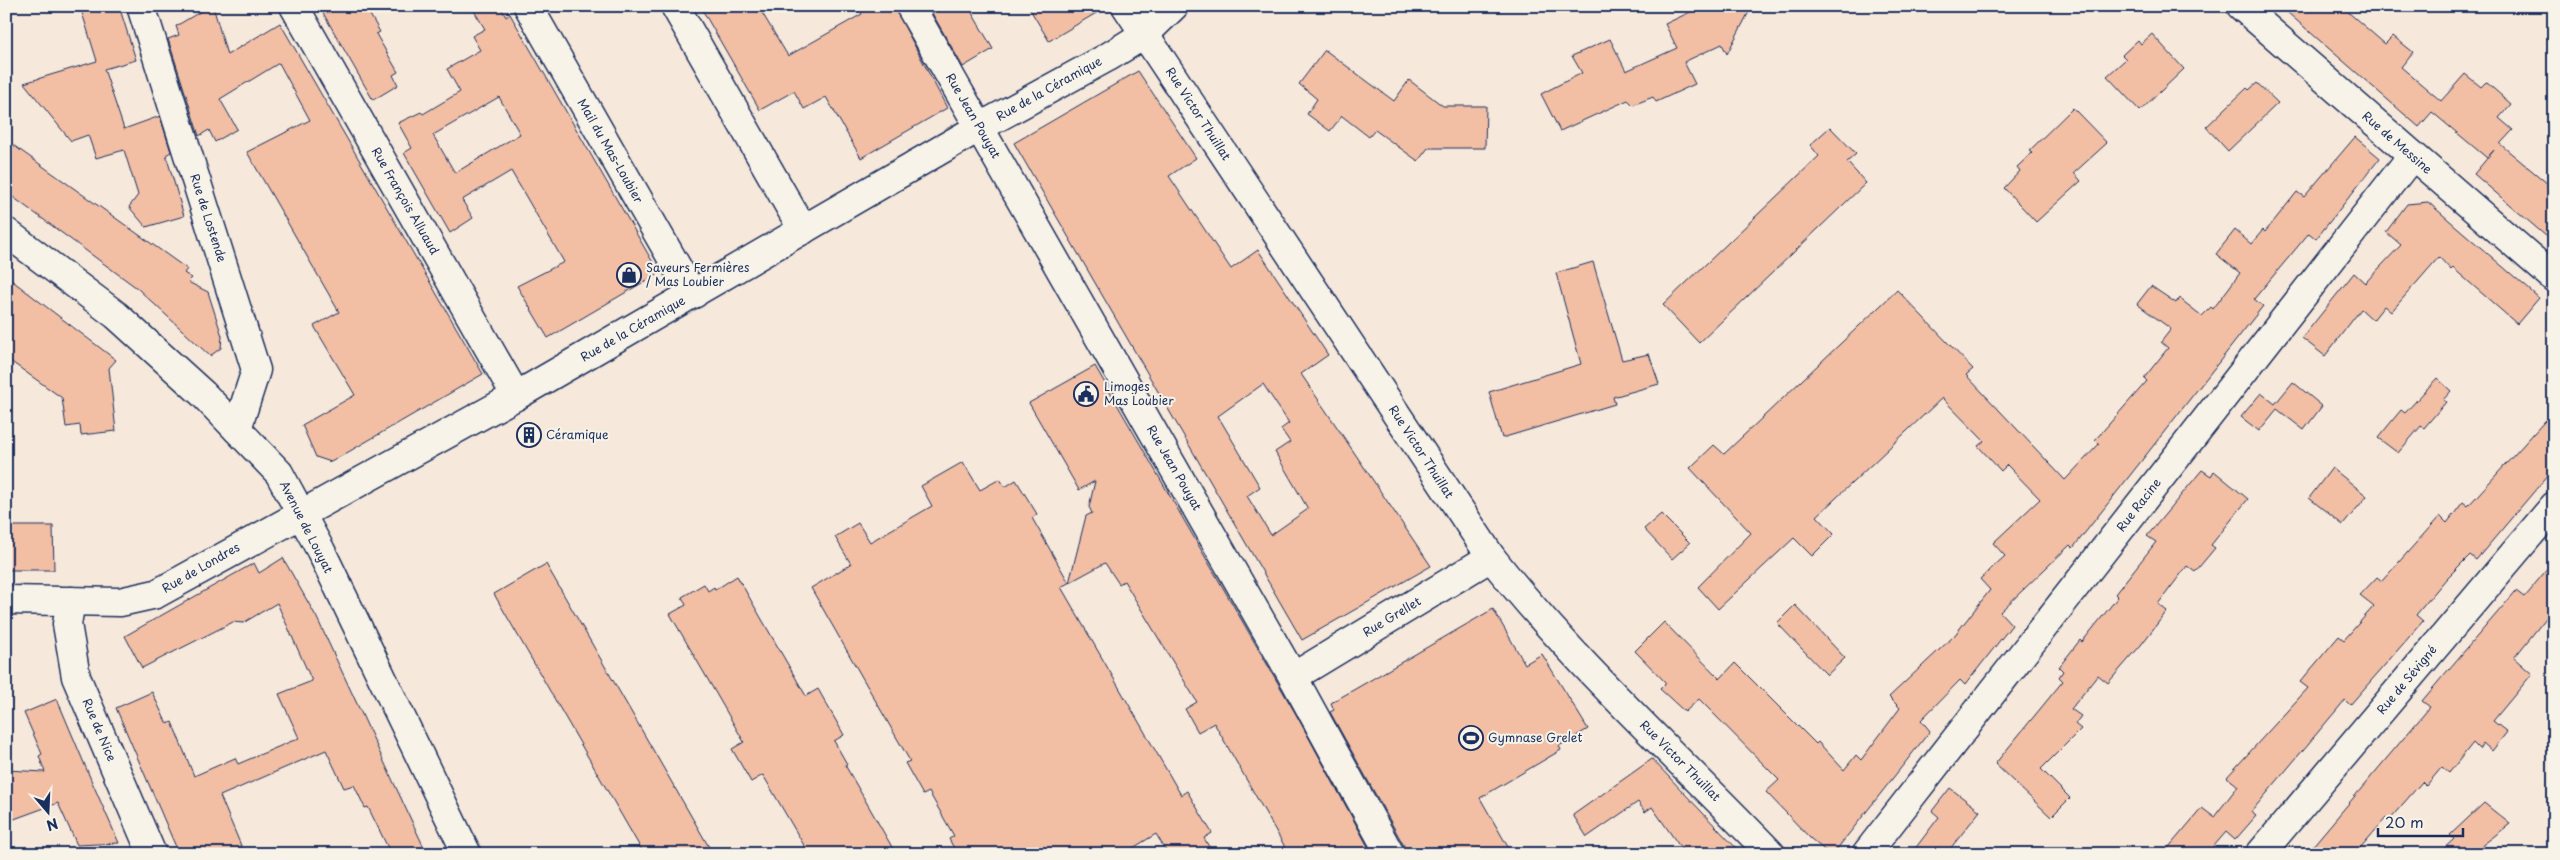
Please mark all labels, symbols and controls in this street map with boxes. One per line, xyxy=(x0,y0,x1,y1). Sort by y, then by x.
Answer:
street label: Rue de la Céramique xyxy=(992,51,1105,125)
street label: Rue Victor Thuillat xyxy=(1162,63,1236,164)
street label: Rue Jean Pouyat xyxy=(942,69,1006,162)
street label: Mail du Mas-Loubier xyxy=(574,95,648,206)
street label: Rue de Messine xyxy=(2359,107,2437,178)
street label: Rue François Alluaud xyxy=(368,143,444,258)
street label: Rue de Lostende xyxy=(186,171,232,265)
place label: Saveurs Fermières / Mas Loubier xyxy=(646,258,750,290)
shop icon: Saveurs Fermières / Mas Loubier xyxy=(616,262,642,288)
street label: Rue de la Céramique xyxy=(577,291,689,365)
place label: Limoges Mas Loubier xyxy=(1104,377,1174,409)
public building icon: Limoges Mas Loubier xyxy=(1073,381,1099,407)
street label: Rue Victor Thuillat xyxy=(1385,401,1459,502)
street label: Rue Jean Pouyat xyxy=(1143,421,1207,514)
building icon: Céramique xyxy=(516,422,542,448)
place label: Céramique xyxy=(546,425,609,443)
street label: Rue Racine xyxy=(2112,474,2165,535)
street label: Avenue de Louyat xyxy=(276,477,338,576)
street label: Rue de Londres xyxy=(158,537,243,597)
street label: Rue Grellet xyxy=(1359,592,1424,641)
street label: Rue de Sévigné xyxy=(2372,641,2440,718)
street label: Rue de Nice xyxy=(79,695,121,764)
street label: Rue Victor Thuillat xyxy=(1636,716,1725,805)
sports icon: Gymnase Grelet xyxy=(1458,725,1484,751)
place label: Gymnase Grelet xyxy=(1488,728,1583,746)
north arrow xyxy=(22,788,72,838)
scale bar xyxy=(2378,805,2462,837)
text: 20 m xyxy=(2385,810,2424,833)
text: N xyxy=(44,813,61,836)

